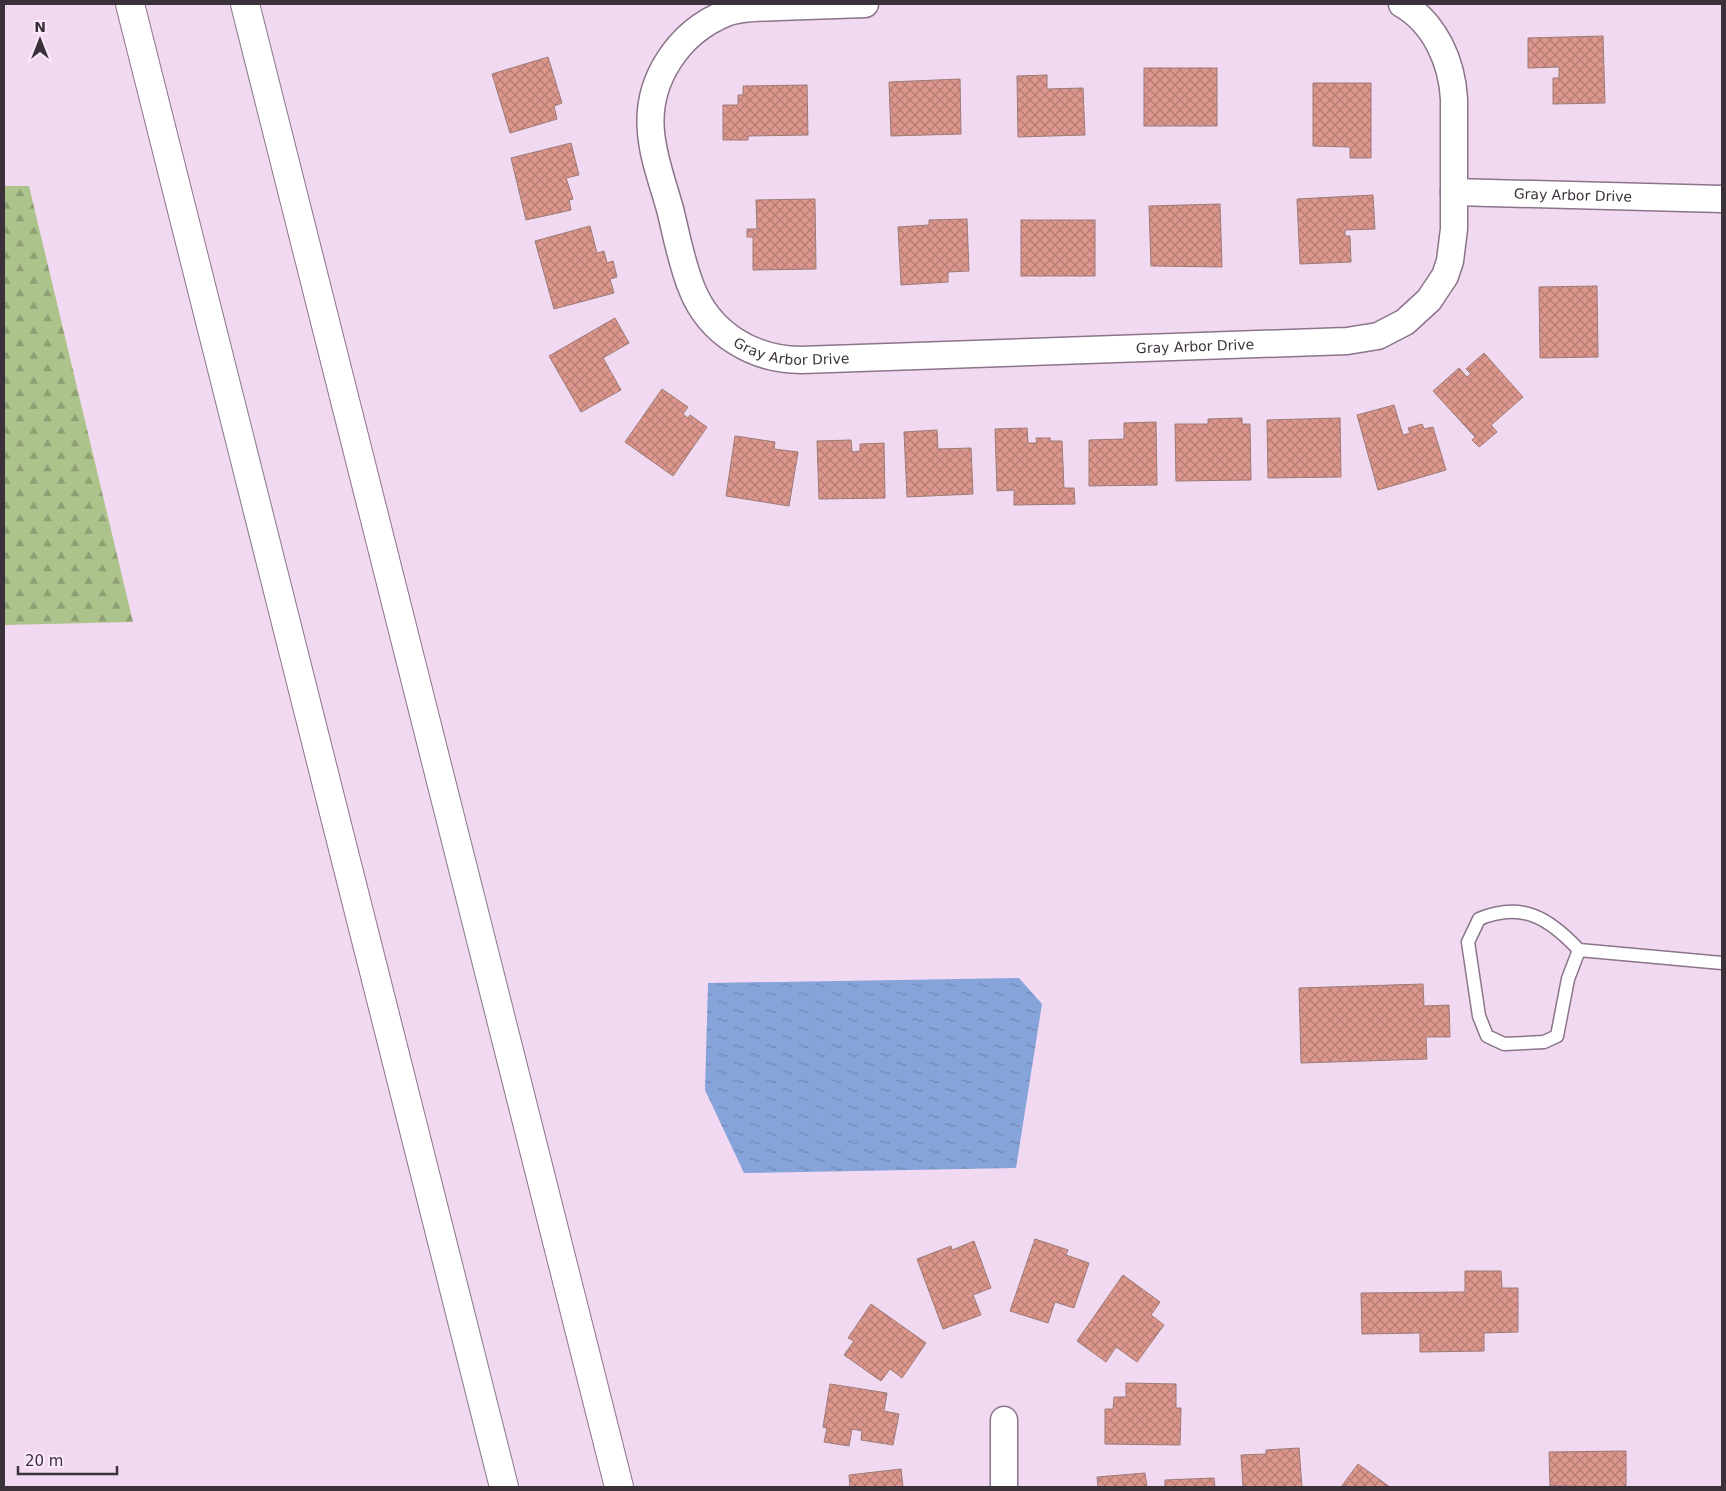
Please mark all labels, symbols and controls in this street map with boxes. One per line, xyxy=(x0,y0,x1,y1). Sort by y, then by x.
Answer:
north arrow xyxy=(15,15,65,65)
text: N xyxy=(34,19,46,35)
street label: Gray Arbor Drive xyxy=(1514,186,1632,205)
street label: Gray Arbor Drive xyxy=(731,334,850,368)
street label: Gray Arbor Drive xyxy=(1136,336,1255,356)
scale bar xyxy=(18,1444,116,1476)
text: 20 m xyxy=(25,1452,63,1470)

